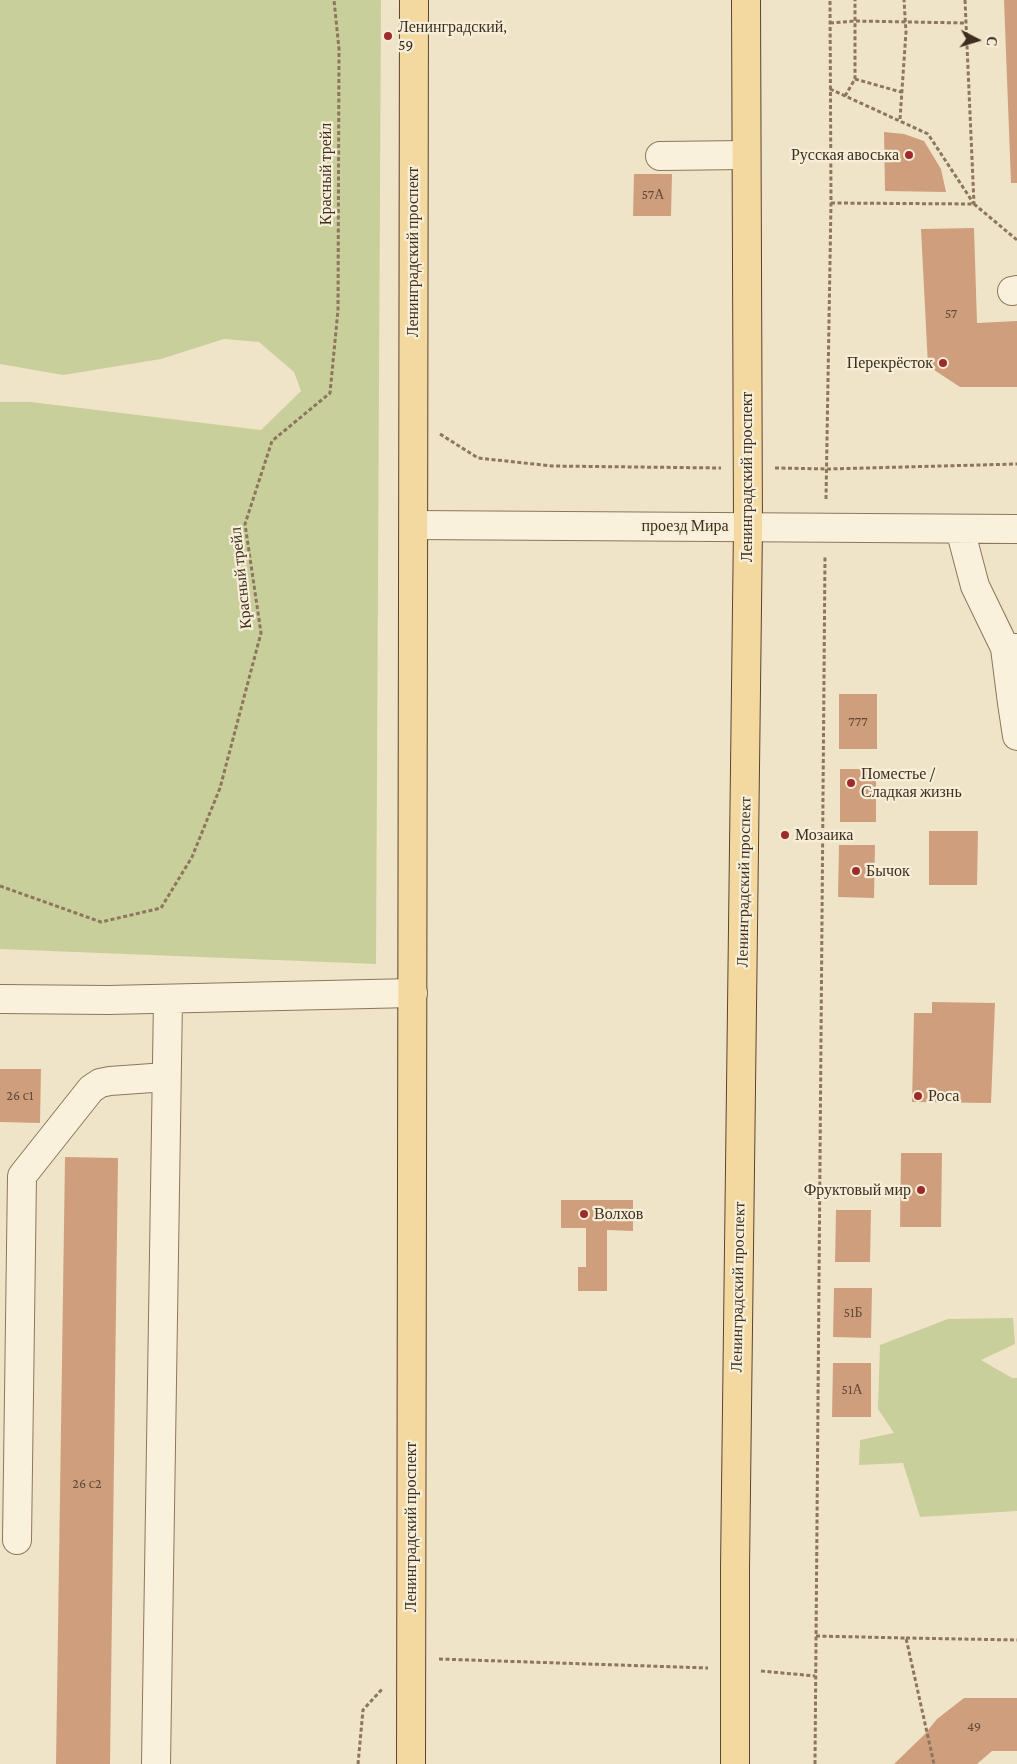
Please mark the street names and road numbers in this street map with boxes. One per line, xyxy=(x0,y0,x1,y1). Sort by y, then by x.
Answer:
street label: Красный трейл xyxy=(316,123,336,225)
street label: Ленинградский проспект xyxy=(403,167,423,337)
street label: Ленинградский проспект xyxy=(737,392,757,562)
street label: проезд Мира xyxy=(641,516,729,536)
street label: Красный трейл xyxy=(226,526,256,630)
street label: Ленинградский проспект xyxy=(733,797,755,967)
street label: Ленинградский проспект xyxy=(727,1202,749,1372)
street label: Ленинградский проспект xyxy=(401,1442,421,1612)

